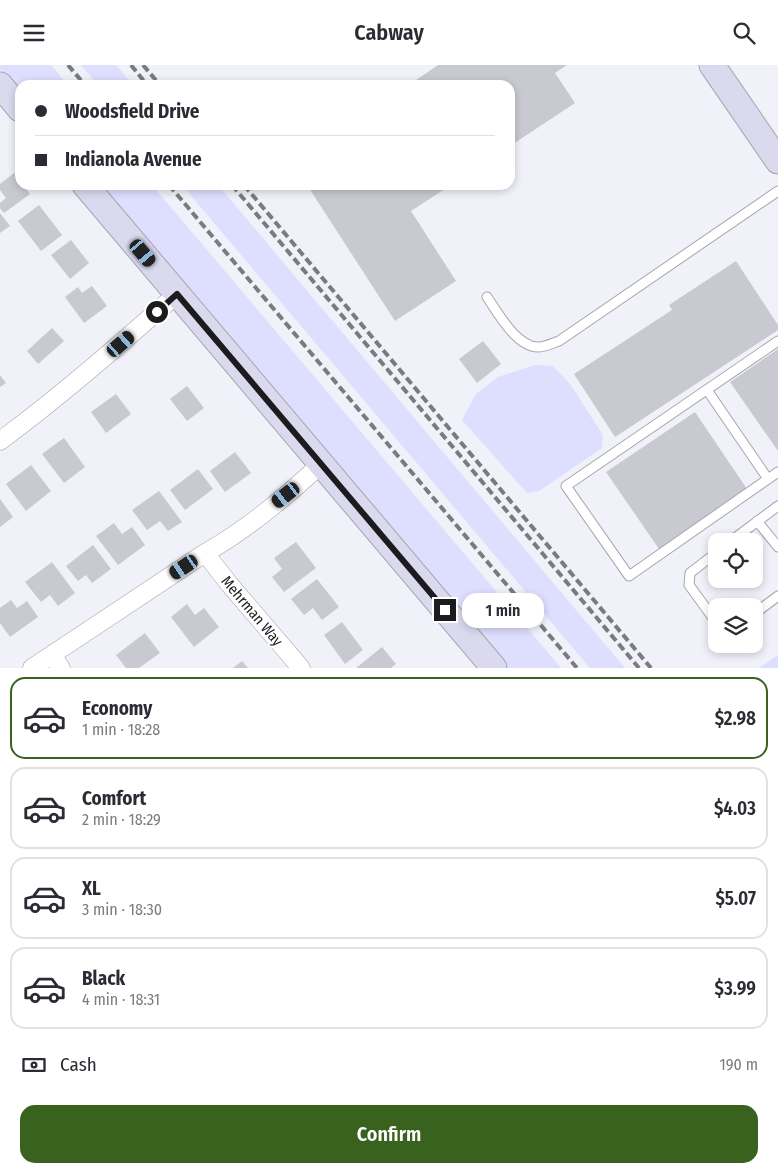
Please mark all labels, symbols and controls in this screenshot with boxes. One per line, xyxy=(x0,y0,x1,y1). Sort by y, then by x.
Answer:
icon: menu xyxy=(20,19,48,47)
text: Cabway xyxy=(354,19,424,46)
icon: search xyxy=(730,19,758,47)
text: Woodsfield Drive xyxy=(65,100,199,123)
text: Indianola Avenue xyxy=(65,148,202,171)
car xyxy=(127,237,158,269)
route start xyxy=(146,301,168,323)
car xyxy=(104,328,137,360)
car xyxy=(269,480,302,510)
map controls xyxy=(708,533,763,653)
button: locate xyxy=(708,533,763,588)
car xyxy=(167,552,200,582)
street label: Mehrman Way xyxy=(217,572,287,650)
callout: 1 min xyxy=(462,593,545,627)
button: layers xyxy=(708,598,763,653)
route end xyxy=(434,599,456,621)
text: 1 min xyxy=(486,601,520,620)
icon: car xyxy=(22,696,67,741)
text: Economy xyxy=(82,697,152,720)
text: $2.98 xyxy=(715,707,756,730)
text: 1 min · 18:28 xyxy=(82,720,160,739)
icon: car xyxy=(22,786,67,831)
text: Comfort xyxy=(82,787,146,810)
text: $4.03 xyxy=(714,797,756,820)
text: 2 min · 18:29 xyxy=(82,810,161,829)
icon: car xyxy=(22,876,67,921)
text: XL xyxy=(82,877,101,900)
text: $5.07 xyxy=(715,887,756,910)
text: 3 min · 18:30 xyxy=(82,900,162,919)
icon: car xyxy=(22,966,67,1011)
text: Black xyxy=(82,967,125,990)
text: $3.99 xyxy=(715,977,756,1000)
text: 4 min · 18:31 xyxy=(82,990,160,1009)
icon: cash xyxy=(20,1051,48,1079)
text: Cash xyxy=(60,1053,97,1076)
text: 190 m xyxy=(720,1055,758,1074)
button: Confirm xyxy=(20,1105,758,1163)

